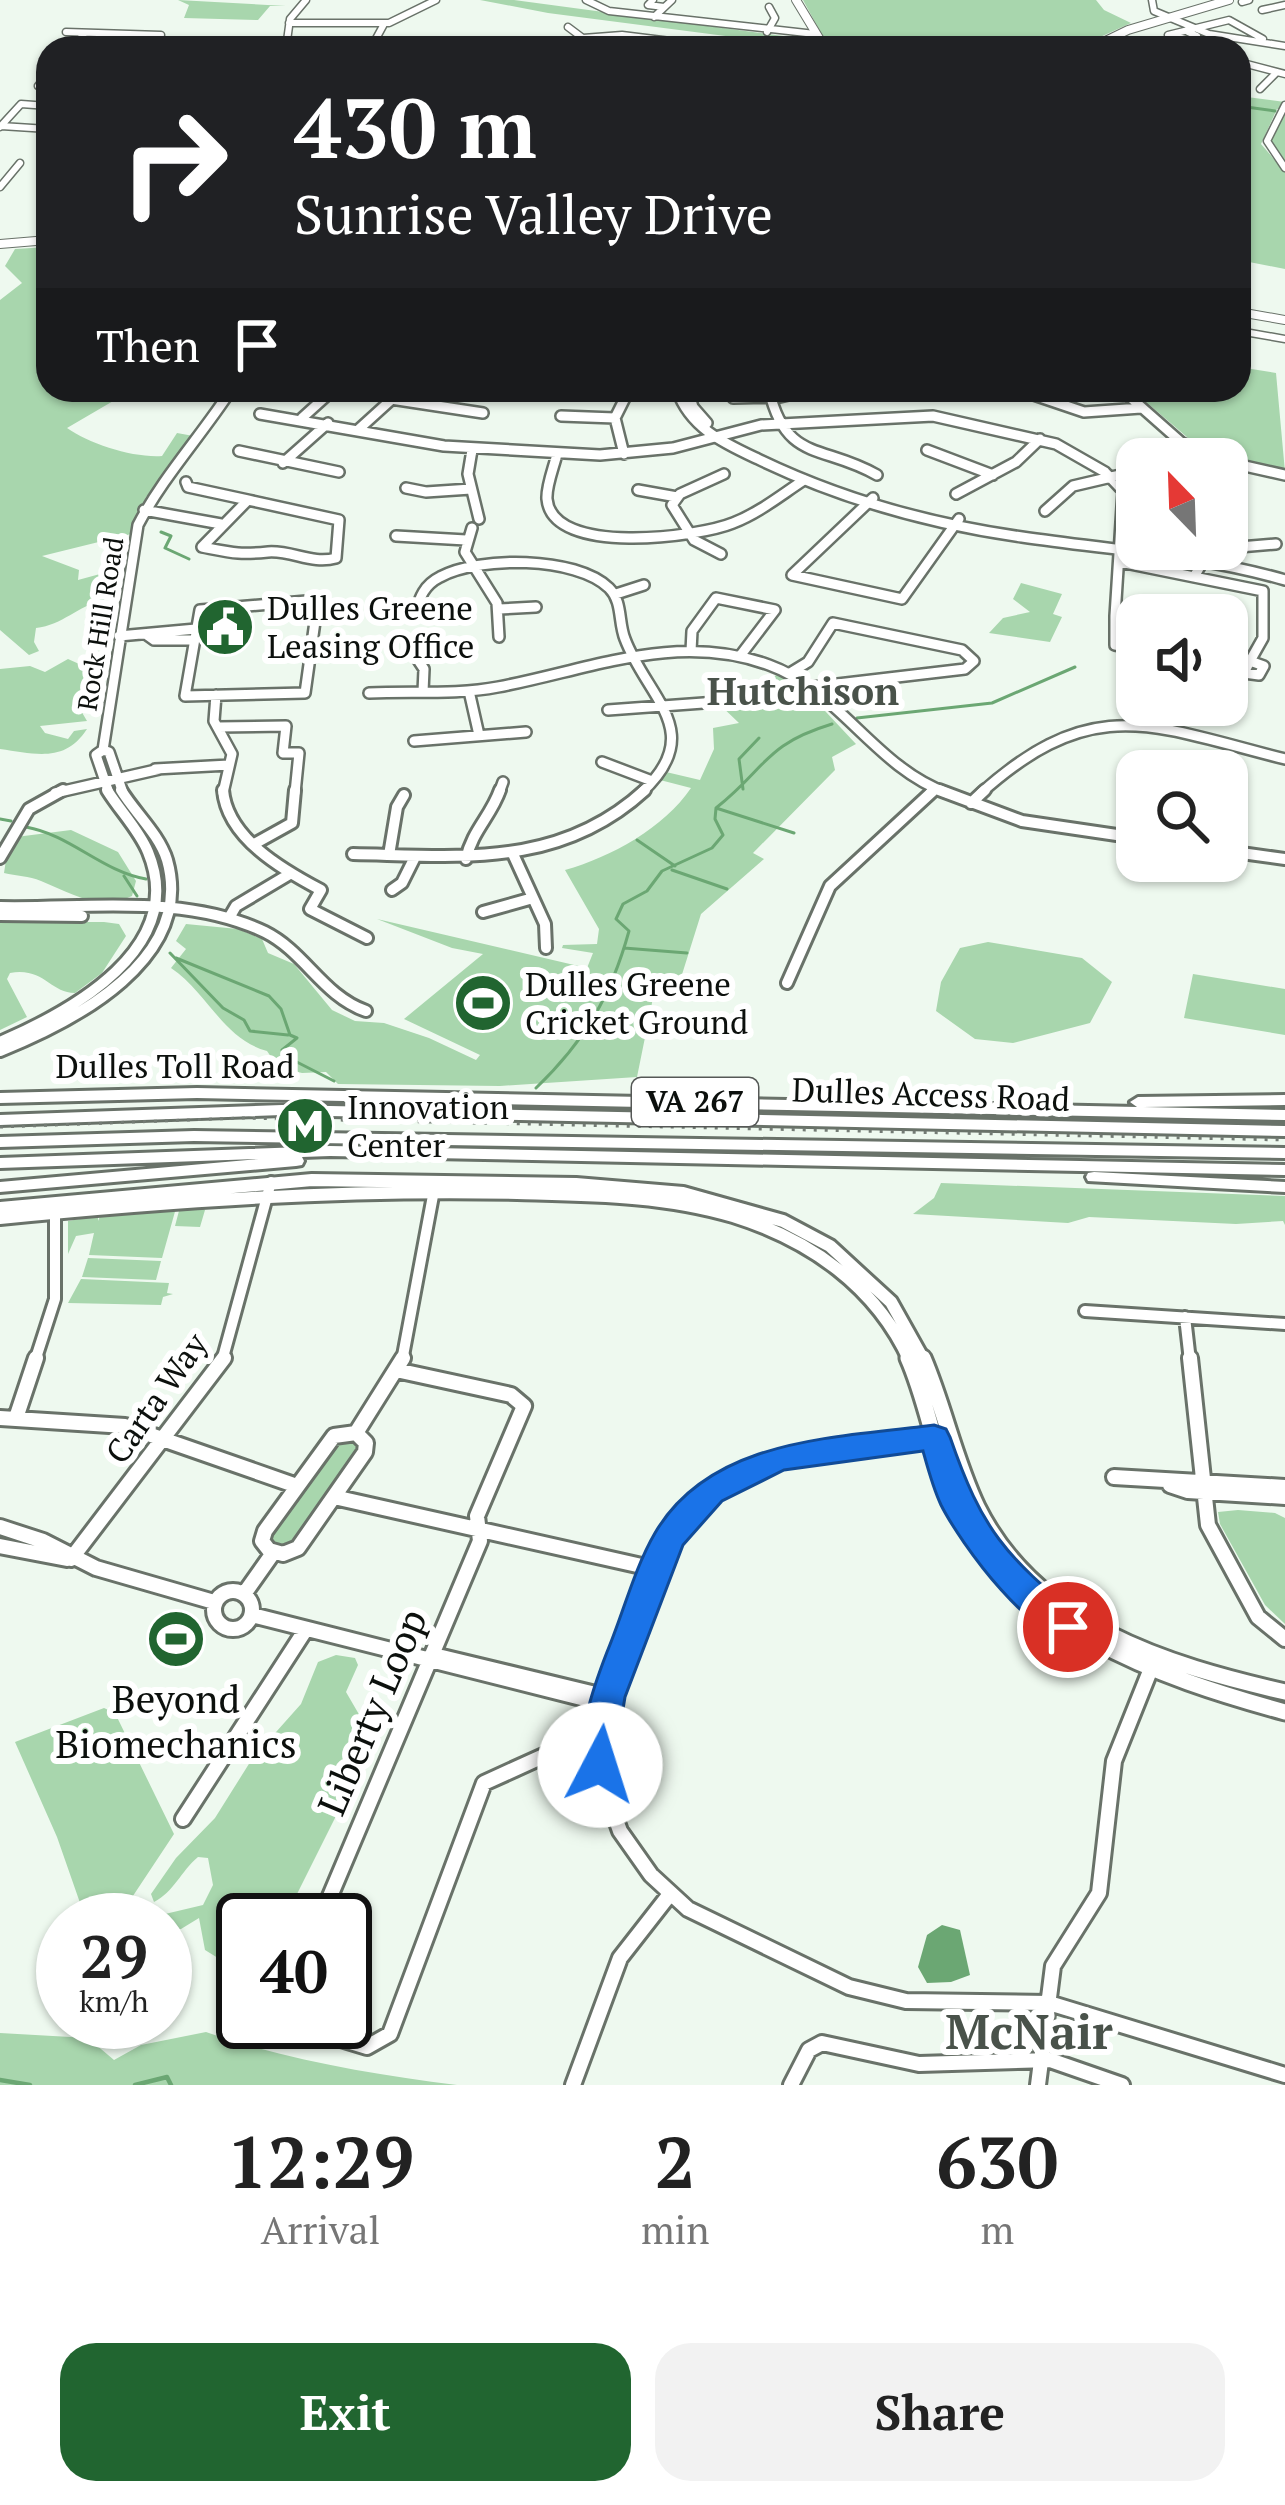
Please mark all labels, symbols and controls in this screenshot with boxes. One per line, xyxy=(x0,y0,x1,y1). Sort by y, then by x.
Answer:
text: 430 m xyxy=(294,71,537,182)
icon: right xyxy=(96,84,252,240)
text: Sunrise Valley Drive xyxy=(294,178,773,249)
icon: arrive xyxy=(224,312,290,378)
text: Then xyxy=(96,315,200,375)
north arrow xyxy=(1116,438,1248,570)
map controls xyxy=(1116,438,1248,882)
street label: Rock Hill Road xyxy=(69,534,132,713)
place label: Dulles Greene Leasing Office xyxy=(267,586,474,667)
button: sound xyxy=(1116,594,1248,726)
public building icon: Dulles Greene Leasing Office xyxy=(194,596,256,658)
district label: Hutchison xyxy=(707,664,899,716)
button: search xyxy=(1116,750,1248,882)
place label: Dulles Greene Cricket Ground xyxy=(525,962,748,1043)
sports icon: Dulles Greene Cricket Ground xyxy=(452,972,514,1034)
street label: Dulles Toll Road xyxy=(55,1044,295,1087)
street label: Dulles Access Road xyxy=(791,1067,1071,1120)
road number: VA 267 xyxy=(632,1078,758,1126)
place label: Innovation Center xyxy=(347,1085,509,1166)
metro station icon: Innovation Center xyxy=(274,1095,336,1157)
street label: Carta Way xyxy=(95,1323,217,1471)
pin xyxy=(1017,1576,1119,1678)
icon: arrive xyxy=(1035,1594,1101,1660)
street label: Liberty Loop xyxy=(304,1601,438,1823)
sports icon: Beyond Biomechanics xyxy=(145,1608,207,1670)
place label: Beyond Biomechanics xyxy=(55,1672,297,1769)
position arrow xyxy=(537,1702,663,1828)
speed limit sign: 40 xyxy=(216,1893,372,2049)
text: 29 xyxy=(80,1916,148,1995)
text: km/h xyxy=(79,1981,149,2021)
district label: McNair xyxy=(945,1999,1113,2063)
text: 12:29 xyxy=(227,2113,414,2209)
text: 2 xyxy=(655,2113,696,2209)
text: 630 xyxy=(936,2113,1058,2209)
text: Arrival xyxy=(261,2203,380,2255)
text: min xyxy=(641,2203,709,2255)
text: m xyxy=(980,2203,1014,2255)
button: Exit xyxy=(60,2343,631,2481)
button: Share xyxy=(655,2343,1225,2481)

